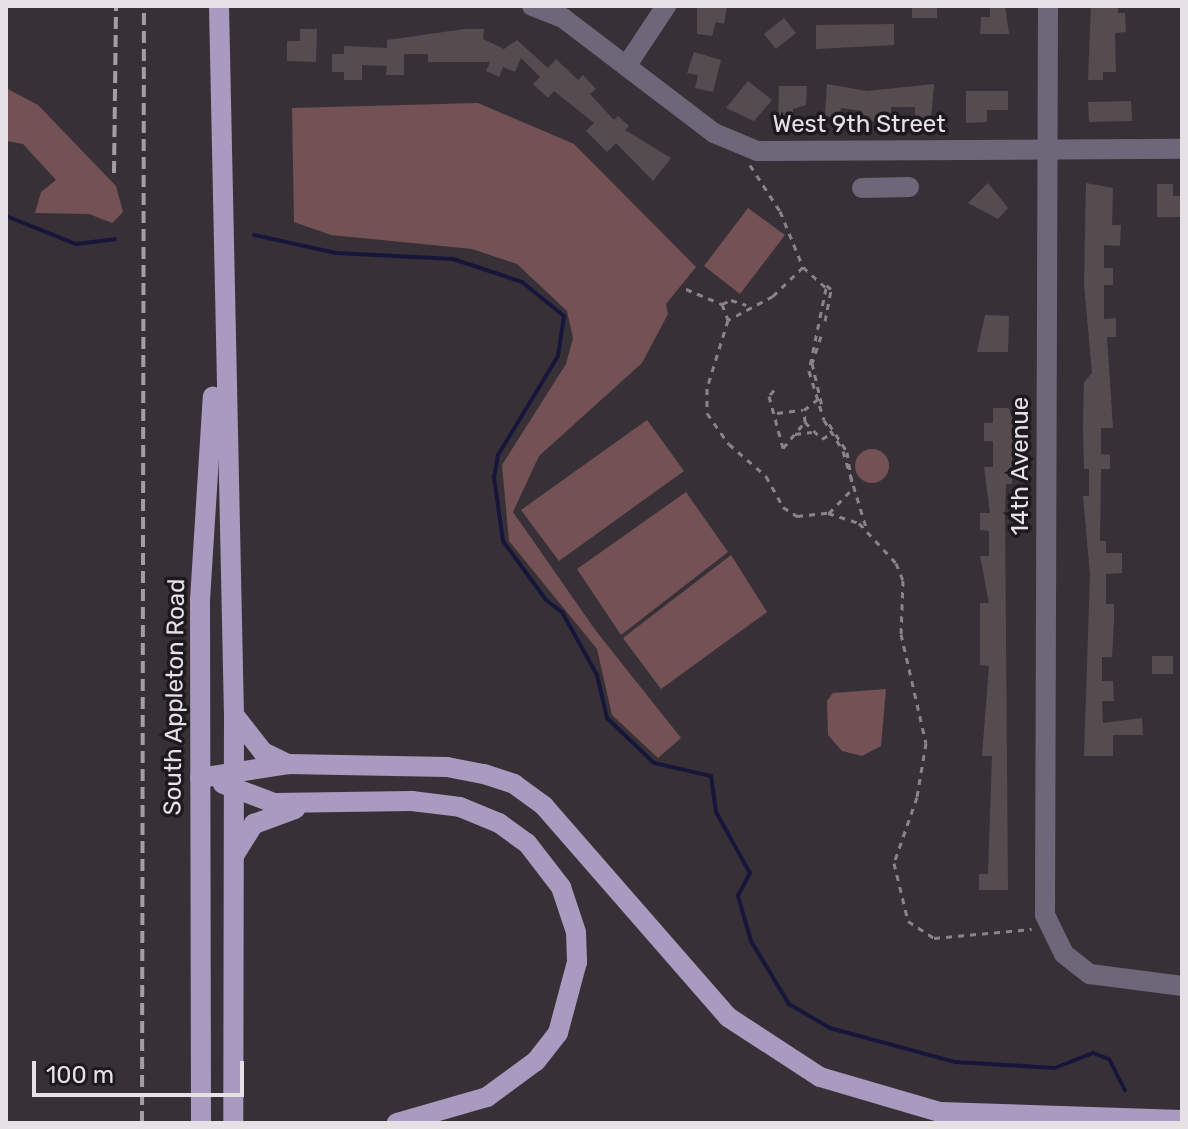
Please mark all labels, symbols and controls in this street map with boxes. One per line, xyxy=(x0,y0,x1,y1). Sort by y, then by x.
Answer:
street label: West 9th Street xyxy=(772,111,946,139)
street label: 14th Avenue xyxy=(1007,396,1035,536)
street label: South Appleton Road xyxy=(159,578,191,816)
scale bar xyxy=(36,1045,248,1095)
text: 100 m xyxy=(46,1061,114,1089)

